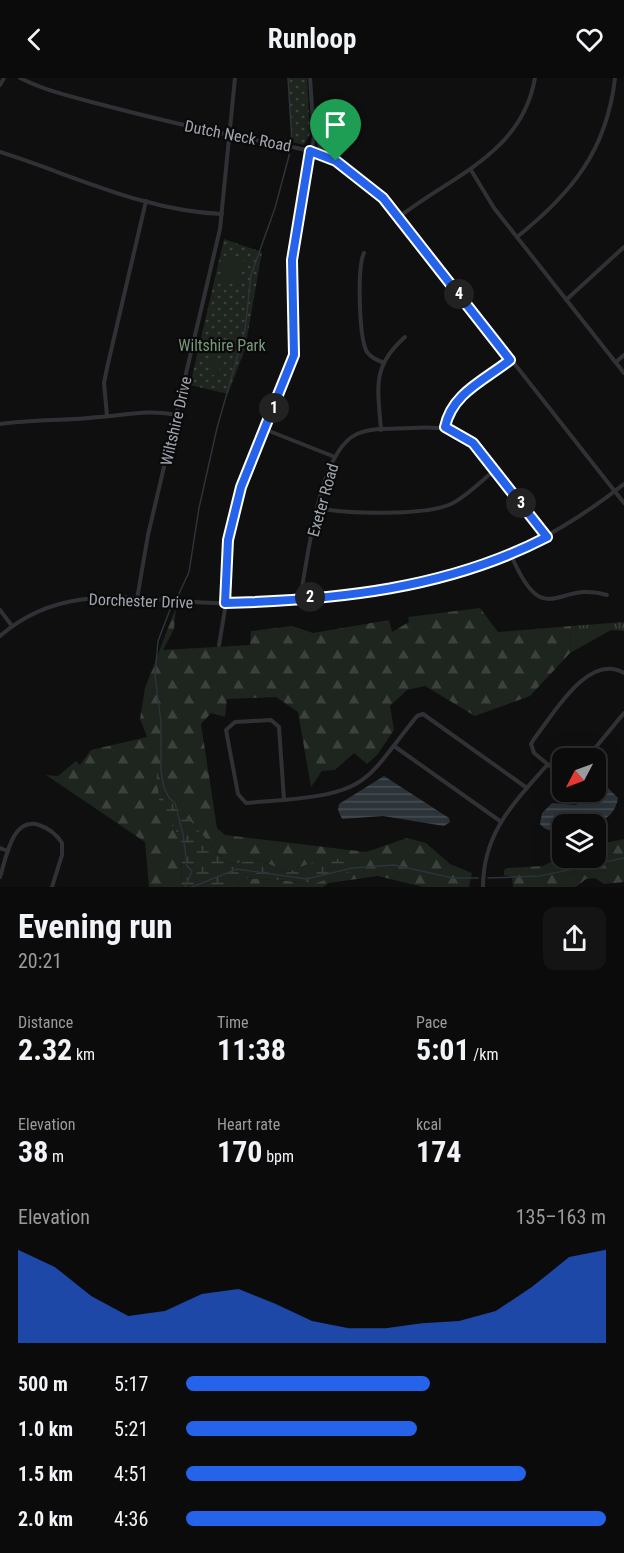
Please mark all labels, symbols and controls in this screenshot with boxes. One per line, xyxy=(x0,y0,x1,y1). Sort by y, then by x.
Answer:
icon: back xyxy=(18,23,51,56)
text: Runloop xyxy=(268,23,356,55)
icon: heart xyxy=(573,23,606,56)
pin xyxy=(310,99,361,161)
icon: arrive xyxy=(319,108,352,141)
street label: Dutch Neck Road xyxy=(183,116,293,156)
pin: 4 xyxy=(444,279,474,309)
text: 4 xyxy=(455,284,463,303)
park label: Wiltshire Park xyxy=(178,336,266,355)
street label: Wiltshire Drive xyxy=(157,375,195,467)
pin: 1 xyxy=(259,393,289,423)
text: 1 xyxy=(270,398,278,417)
street label: Exeter Road xyxy=(303,461,343,539)
pin: 3 xyxy=(506,488,536,518)
text: 3 xyxy=(517,493,525,512)
pin: 2 xyxy=(295,582,325,612)
text: 2 xyxy=(306,587,314,606)
street label: Dorchester Drive xyxy=(88,590,194,612)
north arrow xyxy=(552,748,606,802)
map controls xyxy=(552,748,606,868)
button: layers xyxy=(552,814,606,868)
text: Evening run xyxy=(18,907,173,946)
button: share xyxy=(543,907,606,970)
text: 20:21 xyxy=(18,949,62,973)
text: Distance xyxy=(18,1013,73,1032)
text: Time xyxy=(217,1013,249,1032)
text: Pace xyxy=(416,1013,447,1032)
text: 2.32 xyxy=(18,1032,72,1067)
text: 11:38 xyxy=(217,1032,286,1067)
text: 5:01 xyxy=(416,1032,470,1067)
text: km xyxy=(72,1045,95,1064)
text: /km xyxy=(470,1045,499,1064)
text: Elevation xyxy=(18,1115,76,1134)
text: Heart rate xyxy=(217,1115,280,1134)
text: kcal xyxy=(416,1115,442,1134)
text: 38 xyxy=(18,1134,48,1169)
text: 170 xyxy=(217,1134,262,1169)
text: 174 xyxy=(416,1134,461,1169)
text: m xyxy=(48,1147,64,1166)
text: bpm xyxy=(262,1147,294,1166)
text: Elevation xyxy=(18,1205,90,1229)
text: 135–163 m xyxy=(516,1205,606,1229)
text: 500 m xyxy=(18,1372,68,1396)
text: 5:17 xyxy=(114,1372,148,1396)
text: 1.0 km xyxy=(18,1417,73,1441)
text: 5:21 xyxy=(114,1417,148,1441)
text: 1.5 km xyxy=(18,1462,73,1486)
text: 4:51 xyxy=(114,1462,148,1486)
text: 2.0 km xyxy=(18,1507,73,1531)
text: 4:36 xyxy=(114,1507,148,1531)

